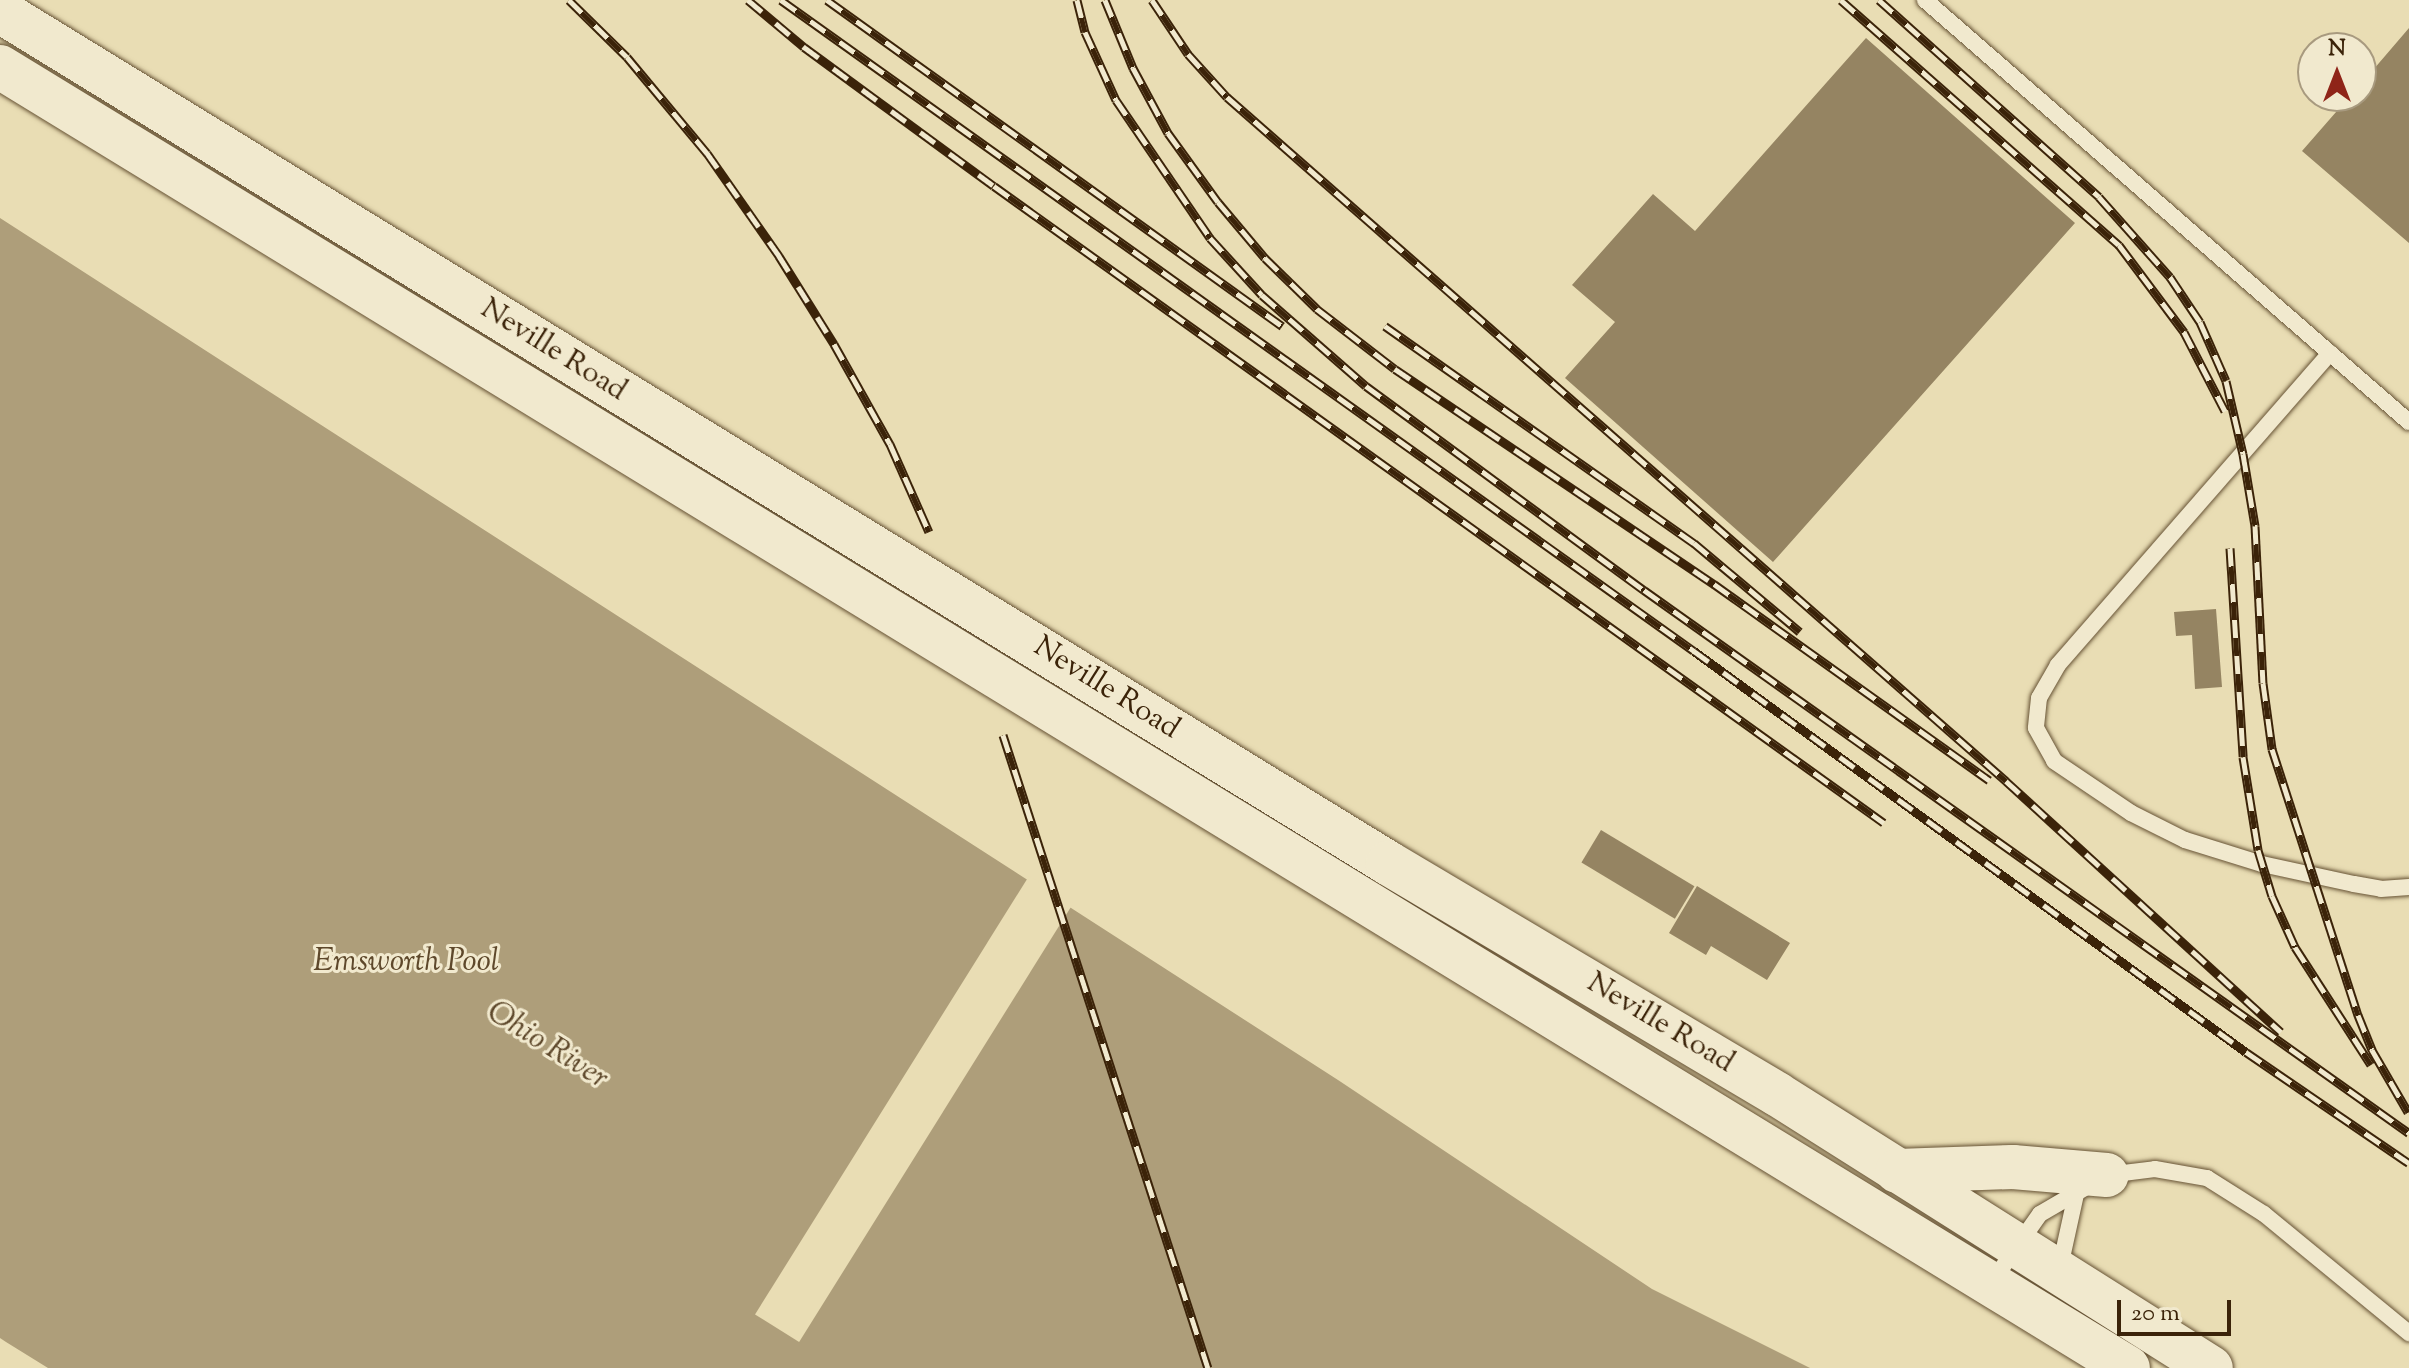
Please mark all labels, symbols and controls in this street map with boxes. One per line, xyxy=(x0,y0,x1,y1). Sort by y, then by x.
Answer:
north arrow xyxy=(2297,32,2377,112)
text: N xyxy=(2328,34,2346,66)
street label: Neville Road xyxy=(473,292,633,410)
street label: Neville Road xyxy=(1026,630,1186,748)
water label: Emsworth Pool xyxy=(313,943,499,981)
street label: Neville Road xyxy=(1580,966,1740,1082)
water label: Ohio River xyxy=(479,994,615,1098)
scale bar xyxy=(2121,1284,2235,1334)
text: 20 m xyxy=(2131,1297,2180,1331)

